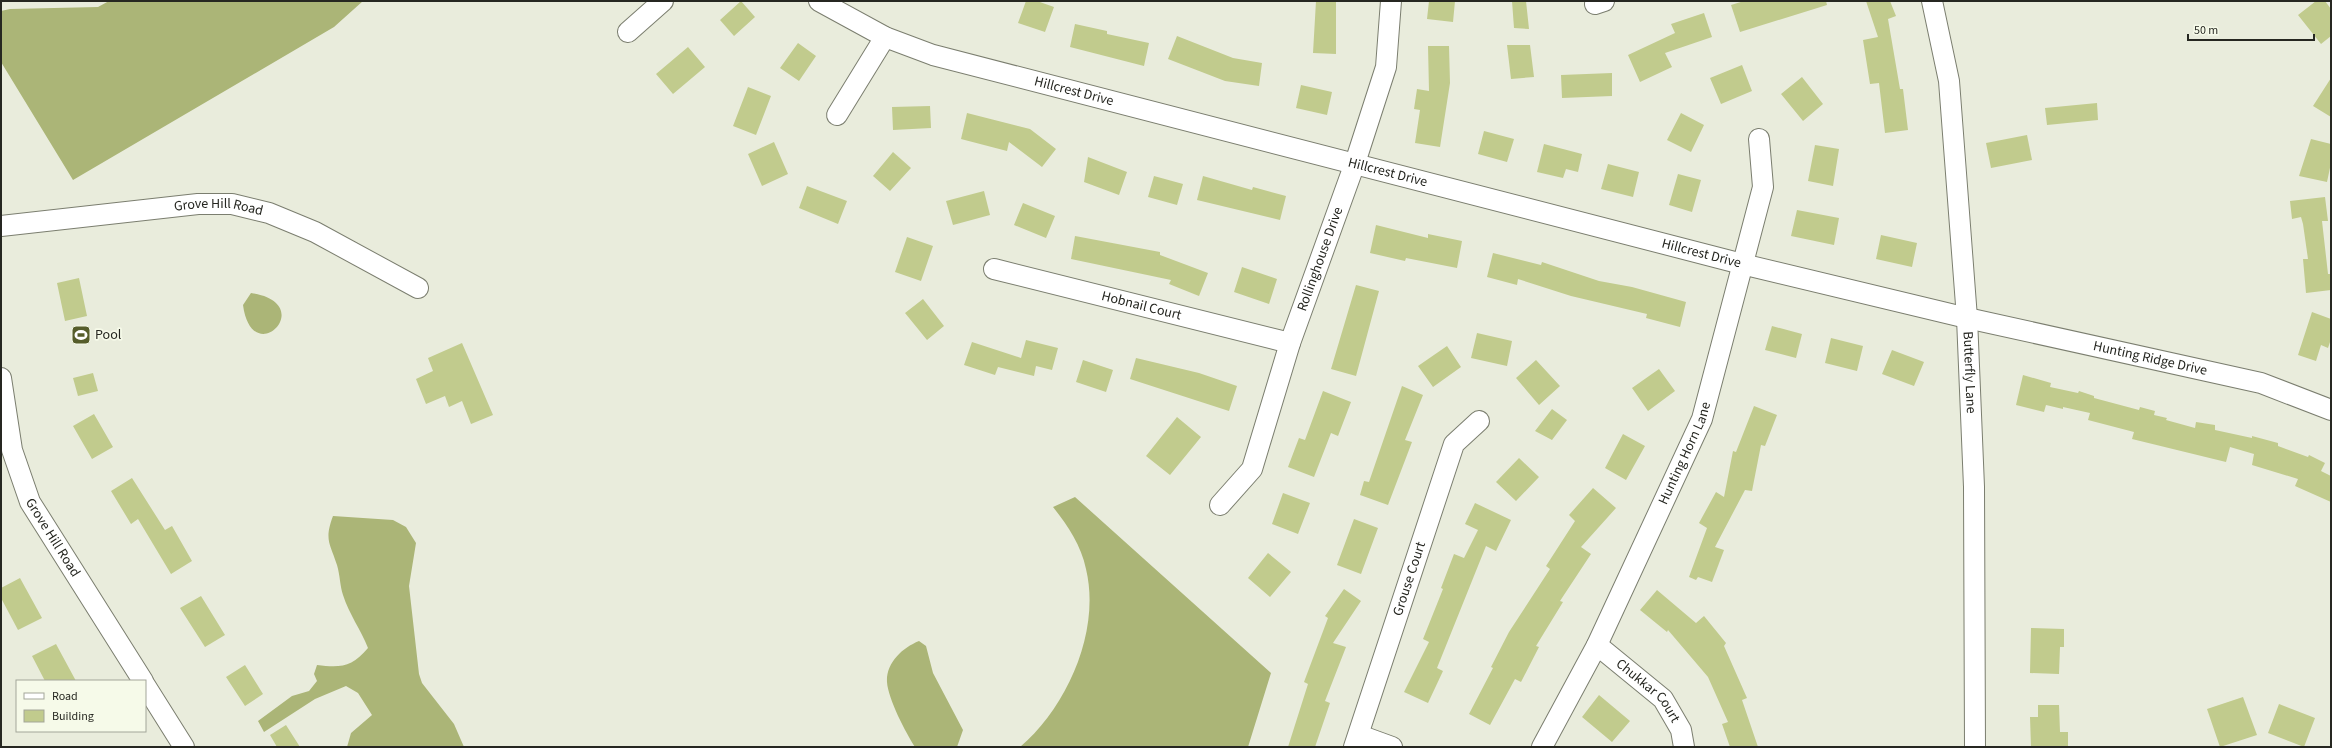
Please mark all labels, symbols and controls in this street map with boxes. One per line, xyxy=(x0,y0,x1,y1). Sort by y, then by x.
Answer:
scale bar xyxy=(2188,16,2314,42)
text: 50 m xyxy=(2194,22,2218,39)
street label: Hillcrest Drive xyxy=(1032,72,1116,111)
street label: Hillcrest Drive xyxy=(1346,153,1430,192)
street label: Grove Hill Road xyxy=(173,194,265,221)
street label: Rollinghouse Drive xyxy=(1292,204,1348,314)
street label: Hillcrest Drive xyxy=(1659,234,1743,273)
street label: Hobnail Court xyxy=(1099,286,1184,326)
sports icon: Pool xyxy=(70,324,92,346)
place label: Pool xyxy=(95,325,122,345)
street label: Butterfly Lane xyxy=(1958,331,1981,414)
street label: Hunting Ridge Drive xyxy=(2091,336,2209,381)
street label: Hunting Horn Lane xyxy=(1654,400,1716,508)
street label: Grove Hill Road xyxy=(20,494,85,581)
street label: Grouse Court xyxy=(1388,539,1431,619)
street label: Chukkar Court xyxy=(1611,654,1685,727)
legend xyxy=(16,680,146,732)
text: Road xyxy=(52,688,78,705)
text: Building xyxy=(52,708,94,725)

